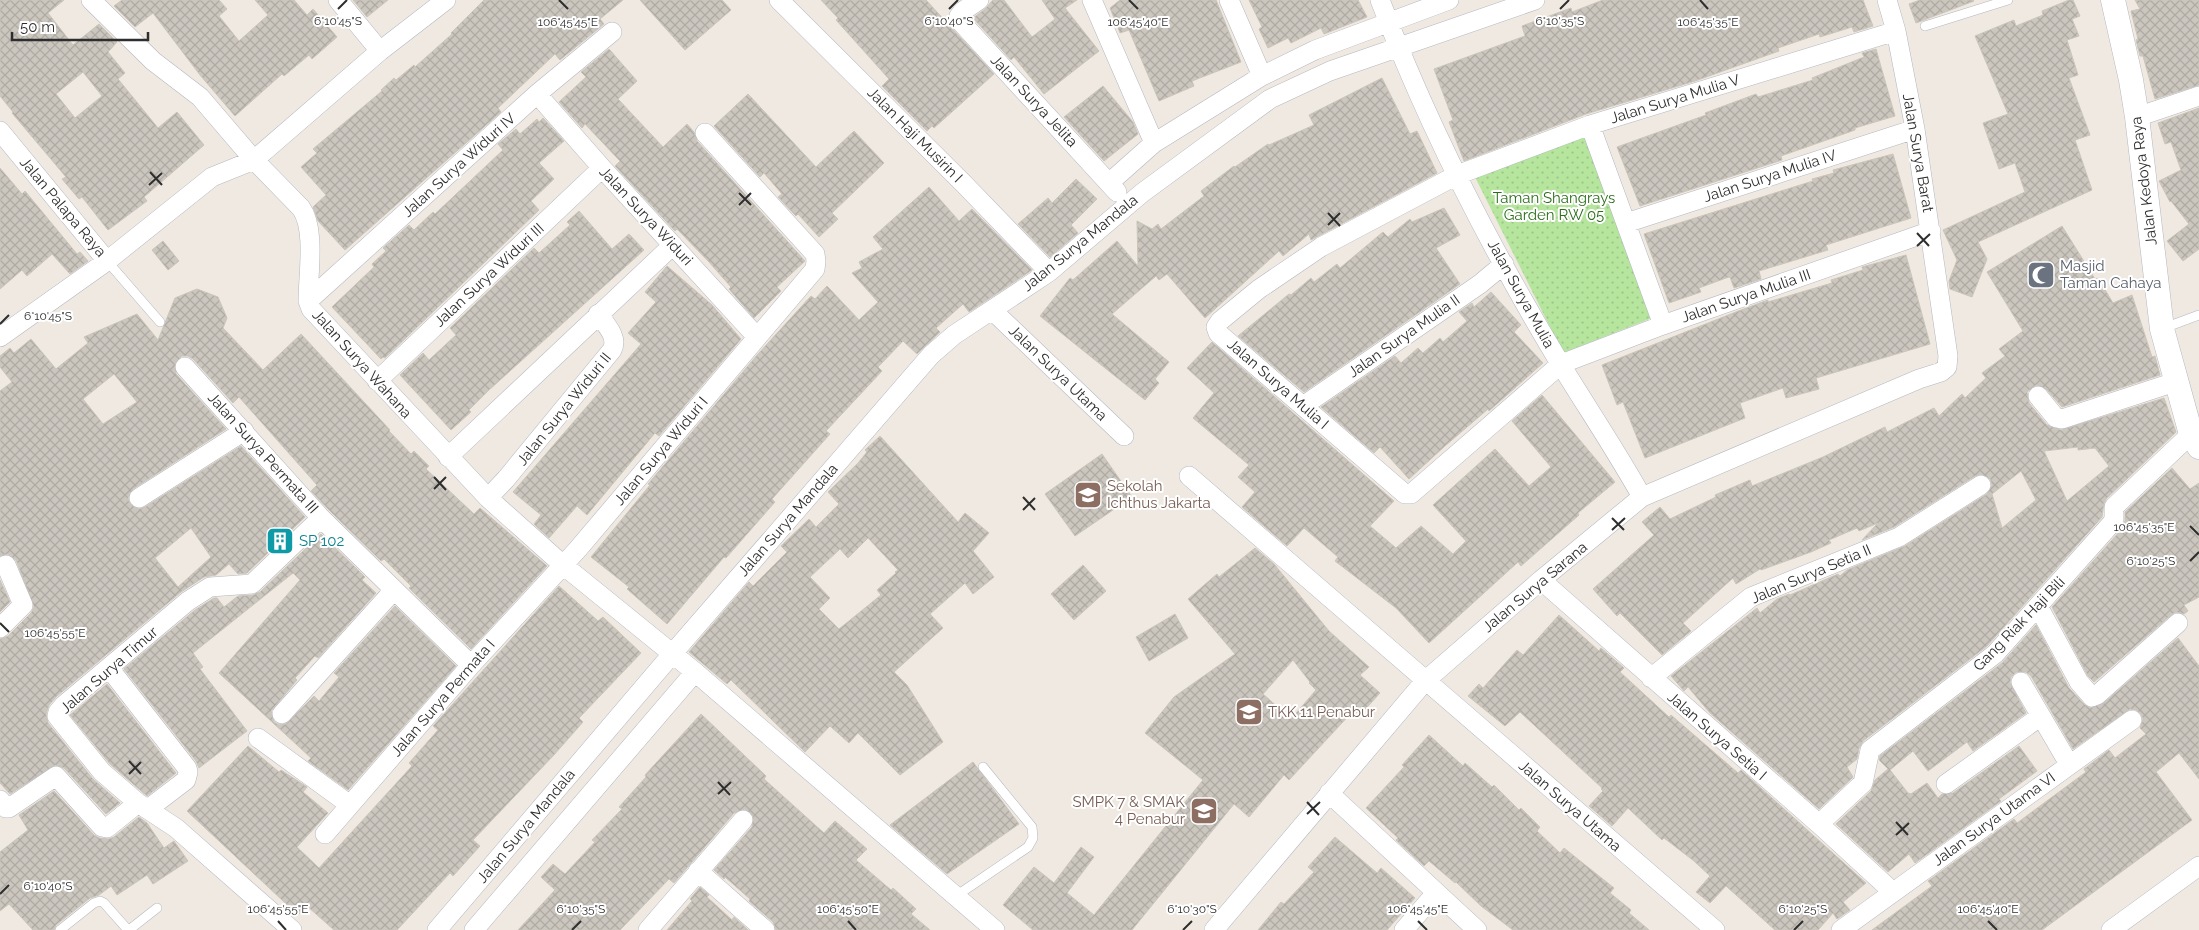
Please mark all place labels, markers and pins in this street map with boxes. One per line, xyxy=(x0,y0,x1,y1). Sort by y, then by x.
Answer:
place label: Masjid Taman Cahaya xyxy=(2060,257,2162,292)
mosque icon: Masjid Taman Cahaya xyxy=(2026,260,2056,290)
place label: Sekolah Ichthus Jakarta xyxy=(1107,477,1211,512)
school or university icon: Sekolah Ichthus Jakarta xyxy=(1073,480,1103,510)
building icon: SP 102 xyxy=(265,526,295,556)
place label: SP 102 xyxy=(299,532,344,550)
school or university icon: TKK 11 Penabur xyxy=(1234,697,1264,727)
place label: TKK 11 Penabur xyxy=(1268,703,1376,721)
place label: SMPK 7 & SMAK 4 Penabur xyxy=(1072,793,1186,828)
school or university icon: SMPK 7 & SMAK 4 Penabur xyxy=(1189,796,1219,826)

